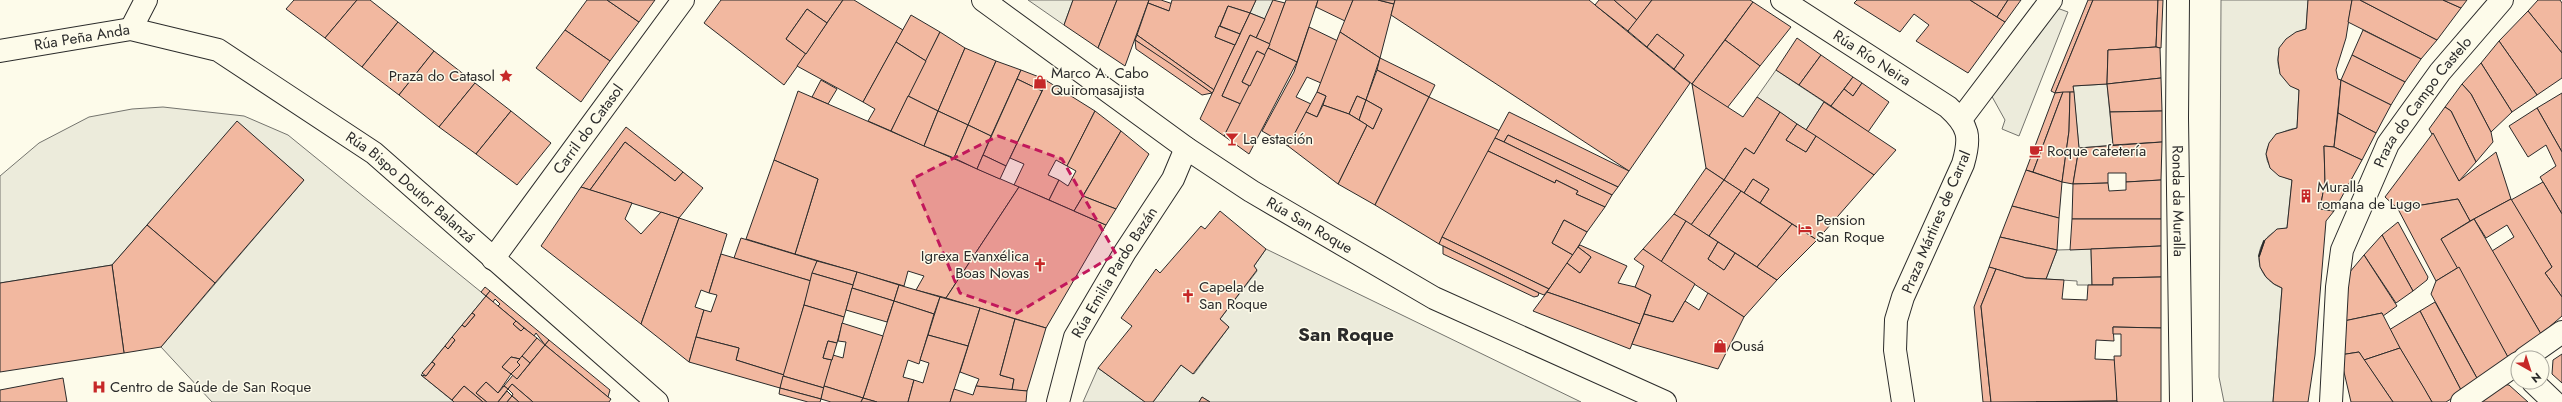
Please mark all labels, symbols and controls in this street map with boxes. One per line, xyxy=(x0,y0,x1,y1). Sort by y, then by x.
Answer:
street label: Rúa Peña Anda xyxy=(32,18,131,56)
street label: Rúa Río Neira xyxy=(1829,25,1915,91)
street label: Praza do Campo Castelo xyxy=(2368,32,2477,171)
place label: Marco A. Cabo Quiromasajista xyxy=(1051,62,1149,101)
place label: Praza do Catasol xyxy=(389,65,495,87)
place icon: Praza do Catasol xyxy=(498,68,514,84)
shop icon: Marco A. Cabo Quiromasajista xyxy=(1032,74,1048,90)
street label: Carril do Catasol xyxy=(548,80,629,179)
street label: Rúa Bispo Doutor Balanzá xyxy=(341,126,480,248)
place label: La estación xyxy=(1243,128,1313,150)
bar icon: La estación xyxy=(1224,131,1240,147)
place label: Roque cafetería xyxy=(2047,140,2146,162)
cafe icon: Roque cafetería xyxy=(2028,143,2044,159)
street label: Ronda da Muralla xyxy=(2166,145,2190,257)
street label: Praza Mártires de Carral xyxy=(1896,147,1976,297)
place label: Muralla romana de Lugo xyxy=(2317,176,2420,215)
building icon: Muralla romana de Lugo xyxy=(2298,188,2314,204)
street label: Rúa San Roque xyxy=(1262,191,1357,259)
street label: Rúa Emilia Pardo Bazán xyxy=(1066,202,1163,342)
place label: Pension San Roque xyxy=(1816,209,1885,248)
hotel icon: Pension San Roque xyxy=(1797,221,1813,237)
place label: Igrexa Evanxélica Boas Novas xyxy=(921,245,1029,284)
church icon: Igrexa Evanxélica Boas Novas xyxy=(1032,257,1048,273)
place label: Capela de San Roque xyxy=(1199,276,1268,315)
church icon: Capela de San Roque xyxy=(1180,288,1196,304)
district label: San Roque xyxy=(1298,321,1394,348)
place label: Ousá xyxy=(1731,335,1764,357)
shop icon: Ousá xyxy=(1712,338,1728,354)
north arrow xyxy=(2510,350,2550,390)
text: N xyxy=(2528,369,2545,387)
place label: Centro de Saúde de San Roque xyxy=(110,376,312,398)
hospital icon: Centro de Saúde de San Roque xyxy=(91,379,107,395)

